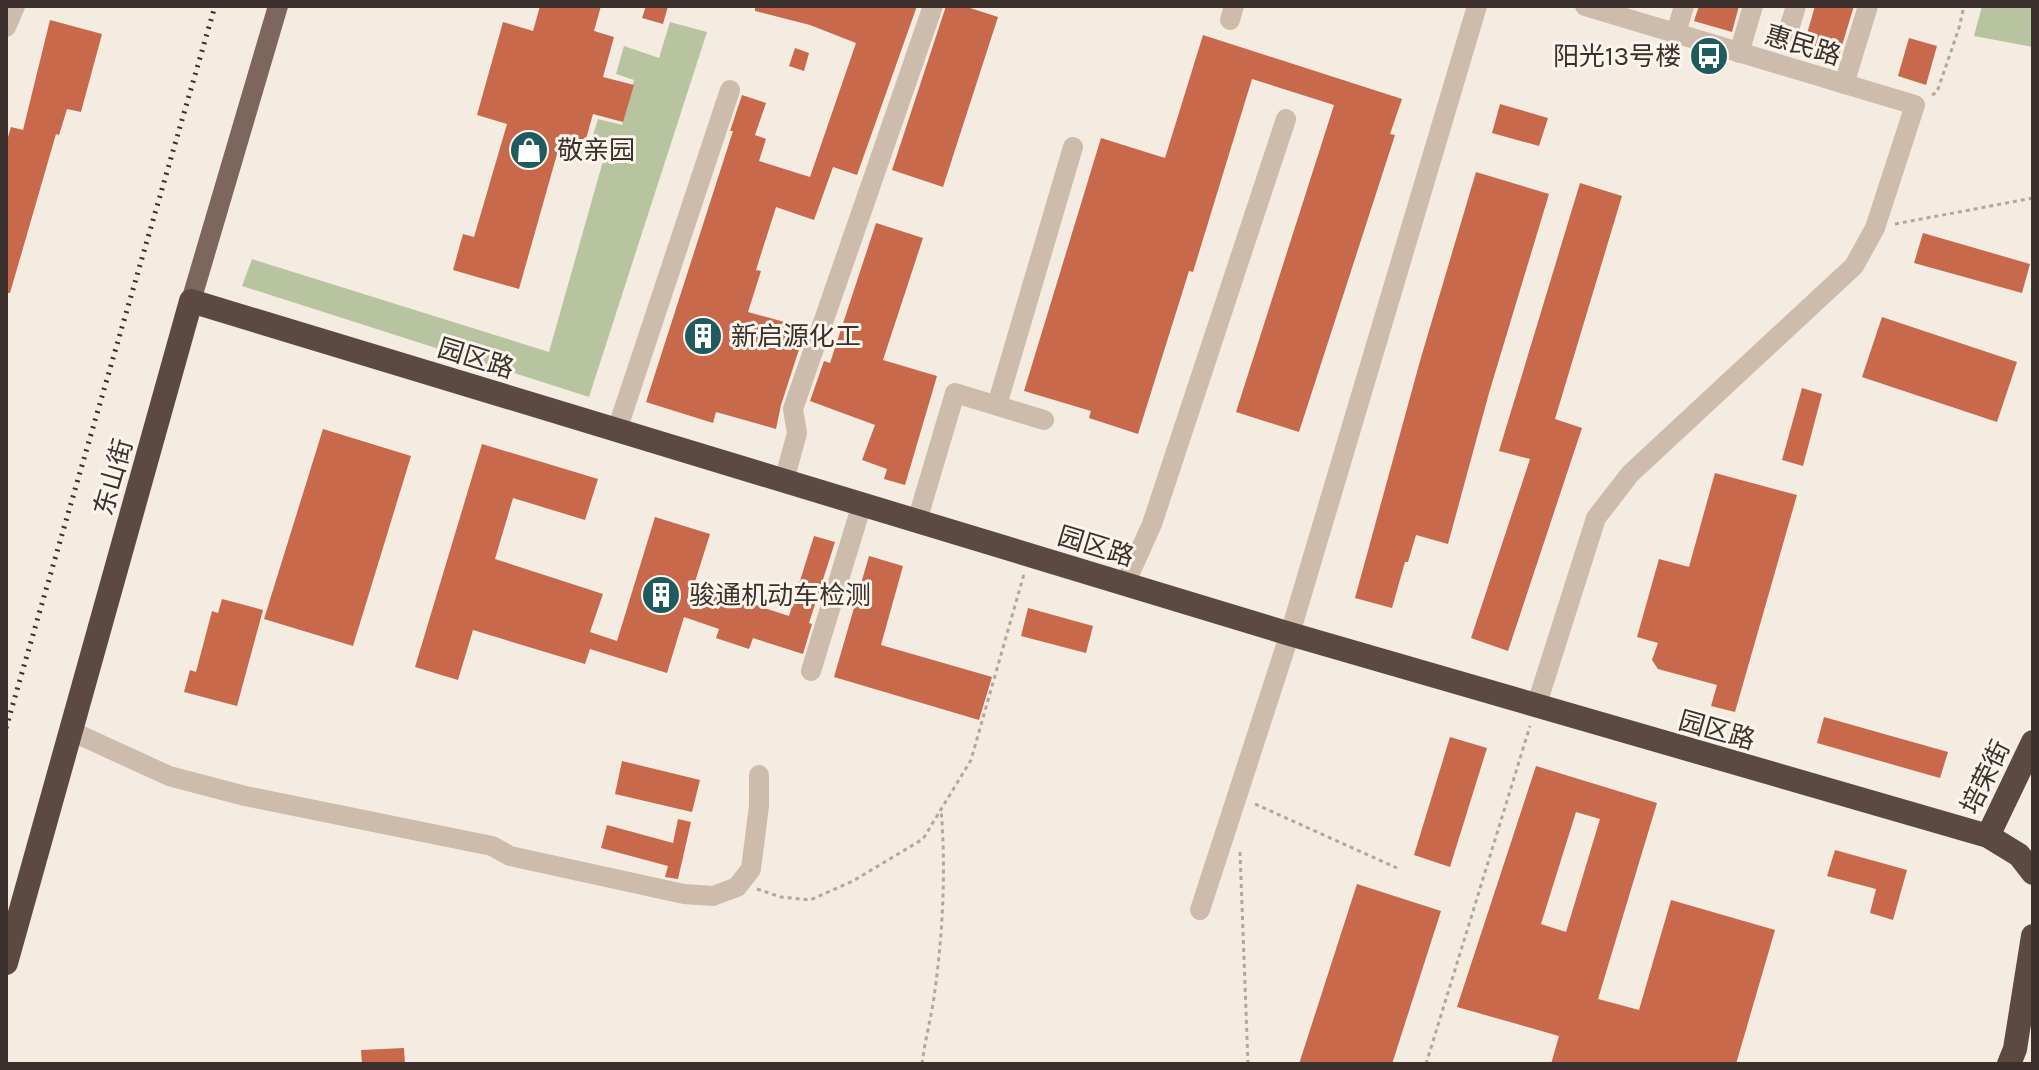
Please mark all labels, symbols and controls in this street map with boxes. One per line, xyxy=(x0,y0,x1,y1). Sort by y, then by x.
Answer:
street label: 惠民路 xyxy=(1761,19,1845,72)
bus stop icon: 阳光13号楼 xyxy=(1688,35,1730,77)
place label: 阳光13号楼 xyxy=(1553,41,1681,72)
shop icon: 敬亲园 xyxy=(508,129,550,171)
place label: 敬亲园 xyxy=(557,135,635,166)
building icon: 新启源化工 xyxy=(682,315,724,357)
place label: 新启源化工 xyxy=(731,321,861,352)
street label: 园区路 xyxy=(434,332,518,385)
street label: 东山街 xyxy=(88,435,139,519)
street label: 园区路 xyxy=(1054,520,1138,573)
building icon: 骏通机动车检测 xyxy=(640,574,682,616)
place label: 骏通机动车检测 xyxy=(689,580,871,611)
street label: 园区路 xyxy=(1675,705,1759,756)
street label: 培荣街 xyxy=(1954,735,2016,819)

